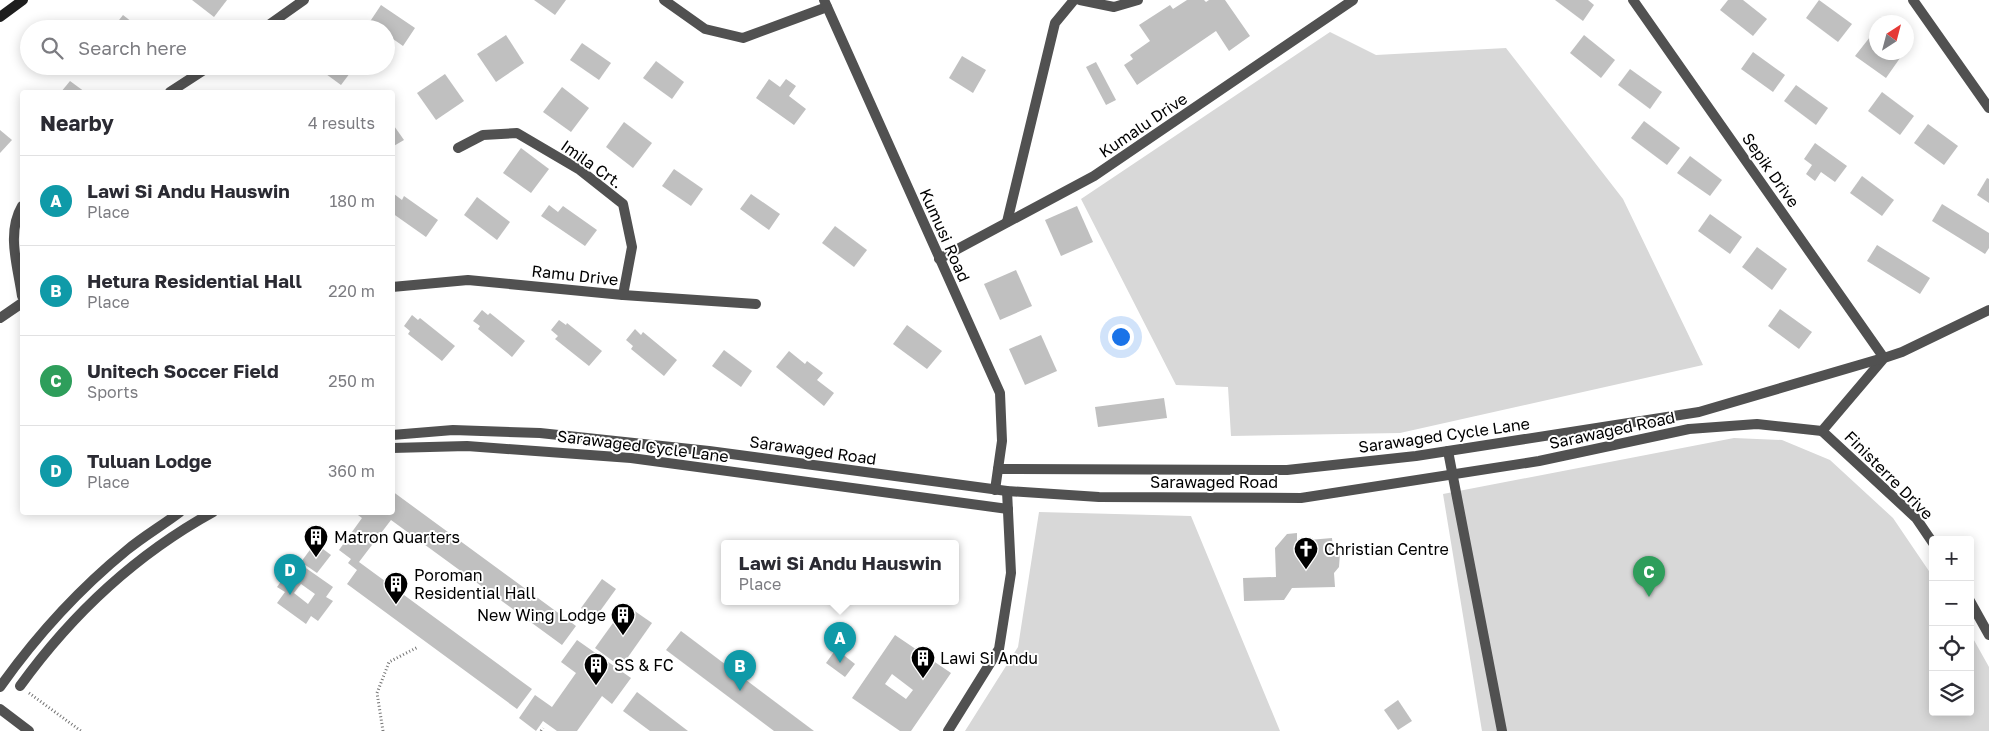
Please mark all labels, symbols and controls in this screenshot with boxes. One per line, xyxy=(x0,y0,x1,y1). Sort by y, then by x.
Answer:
north arrow xyxy=(1869,15,1914,60)
search box xyxy=(20,20,395,75)
icon: search xyxy=(38,34,66,62)
text: Search here xyxy=(78,36,187,59)
street label: Kumalu Drive xyxy=(1095,88,1191,162)
text: Nearby xyxy=(40,110,114,136)
text: 4 results xyxy=(308,113,375,133)
street label: Sepik Drive xyxy=(1738,129,1804,211)
street label: Imila Crt. xyxy=(557,136,627,192)
text: Lawi Si Andu Hauswin xyxy=(87,179,290,202)
street label: Kumusi Road xyxy=(915,185,975,285)
text: A xyxy=(50,191,62,211)
text: 180 m xyxy=(329,191,375,211)
text: Place xyxy=(87,202,130,222)
street label: Ramu Drive xyxy=(531,260,619,290)
text: Hetura Residential Hall xyxy=(87,269,302,292)
text: B xyxy=(50,281,62,301)
text: 220 m xyxy=(328,281,375,301)
text: Place xyxy=(87,292,130,312)
your location xyxy=(1108,324,1134,350)
text: Unitech Soccer Field xyxy=(87,359,279,382)
text: C xyxy=(50,371,62,391)
text: 250 m xyxy=(328,371,375,391)
text: Sports xyxy=(87,382,138,402)
street label: Sarawaged Road xyxy=(1547,407,1677,453)
street label: Sarawaged Cycle Lane xyxy=(1357,413,1531,457)
street label: Sarawaged Cycle Lane xyxy=(556,426,730,466)
street label: Finisterre Drive xyxy=(1840,426,1938,524)
street label: Sarawaged Road xyxy=(748,431,878,469)
text: Tuluan Lodge xyxy=(87,449,212,472)
text: D xyxy=(50,461,62,481)
text: 360 m xyxy=(328,461,375,481)
text: Place xyxy=(87,472,130,492)
street label: Sarawaged Road xyxy=(1150,472,1278,492)
building icon: Matron Quarters xyxy=(303,524,329,558)
place label: Matron Quarters xyxy=(334,527,460,547)
church icon: Christian Centre xyxy=(1293,536,1319,570)
map controls xyxy=(1929,536,1974,716)
button: + xyxy=(1929,536,1974,581)
place label: Christian Centre xyxy=(1324,539,1449,559)
popup xyxy=(721,540,959,605)
text: Lawi Si Andu Hauswin xyxy=(739,551,941,574)
pin: D xyxy=(274,554,306,595)
pin: C xyxy=(1633,556,1665,597)
place label: Poroman Residential Hall xyxy=(414,565,536,603)
building icon: Poroman Residential Hall xyxy=(383,571,409,605)
text: Place xyxy=(739,574,781,594)
button: − xyxy=(1929,581,1974,626)
building icon: New Wing Lodge xyxy=(610,602,636,636)
place label: New Wing Lodge xyxy=(477,605,606,625)
pin: A xyxy=(824,622,856,663)
button: locate xyxy=(1929,626,1974,671)
building icon: Lawi Si Andu xyxy=(910,645,936,679)
place label: Lawi Si Andu xyxy=(940,648,1038,668)
pin: B xyxy=(724,650,756,691)
building icon: SS & FC xyxy=(583,652,609,686)
place label: SS & FC xyxy=(614,655,674,675)
button: layers xyxy=(1929,671,1974,716)

